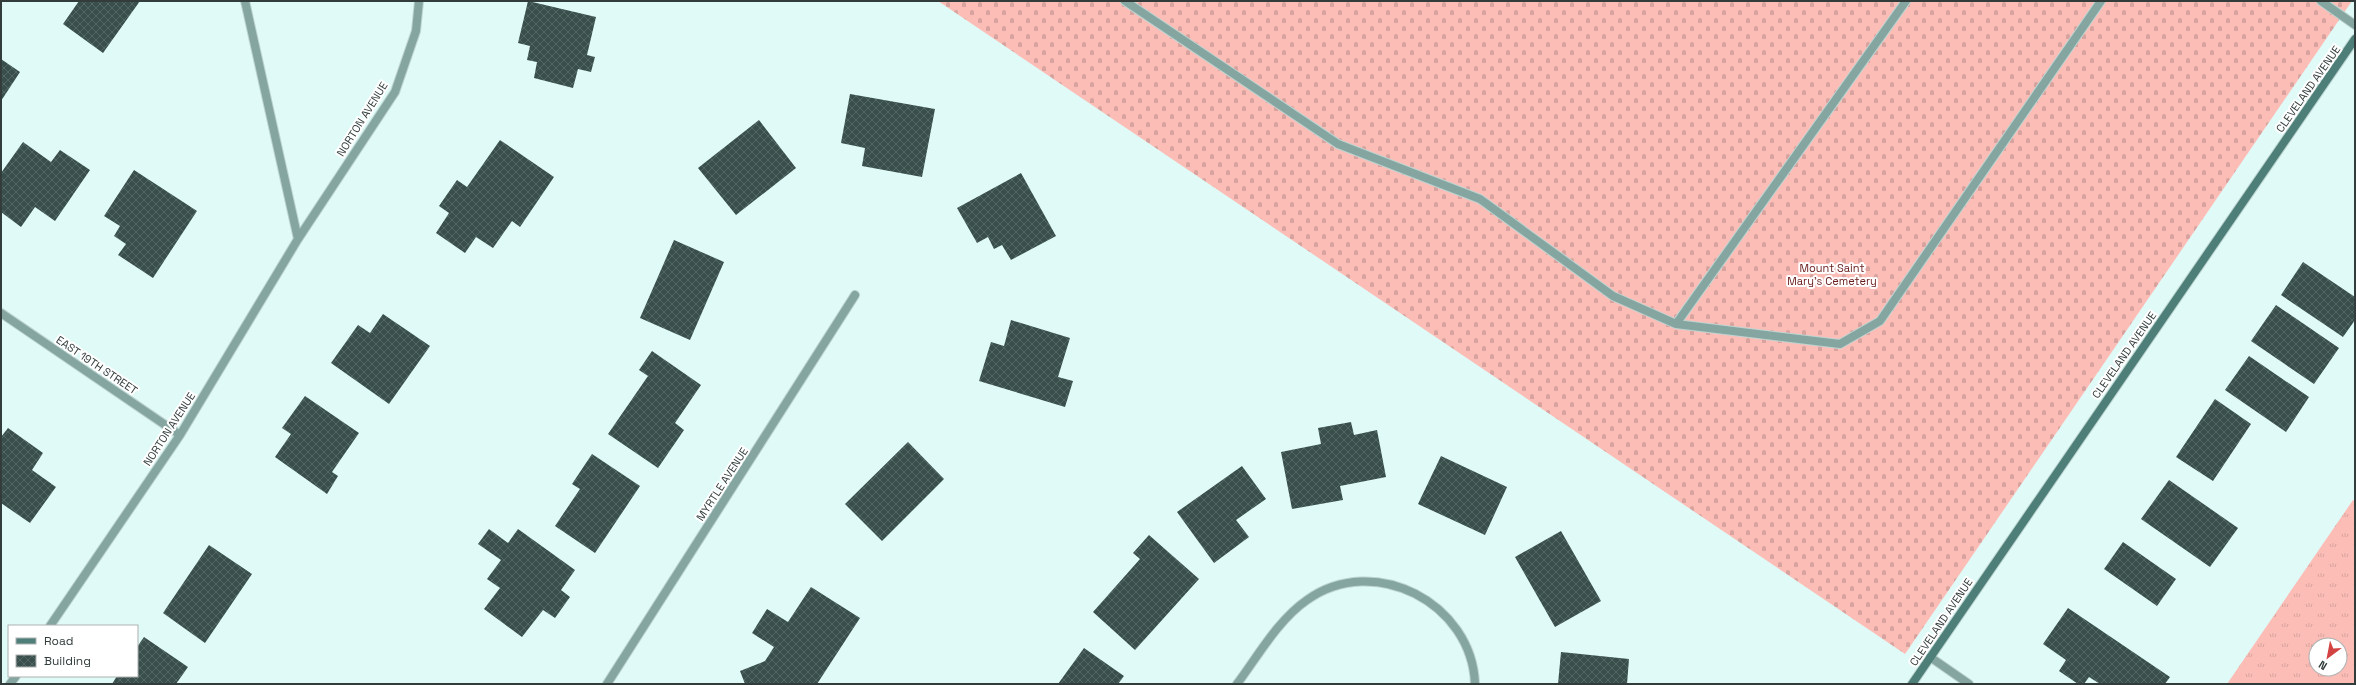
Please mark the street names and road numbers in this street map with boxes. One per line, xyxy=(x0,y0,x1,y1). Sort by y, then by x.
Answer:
street label: CLEVELAND AVENUE xyxy=(2273,43,2343,135)
street label: NORTON AVENUE xyxy=(334,79,390,159)
street label: CLEVELAND AVENUE xyxy=(2089,309,2159,401)
street label: EAST 19TH STREET xyxy=(54,333,141,398)
street label: NORTON AVENUE xyxy=(140,389,198,469)
street label: MYRTLE AVENUE xyxy=(693,445,751,523)
street label: CLEVELAND AVENUE xyxy=(1906,576,1976,668)

